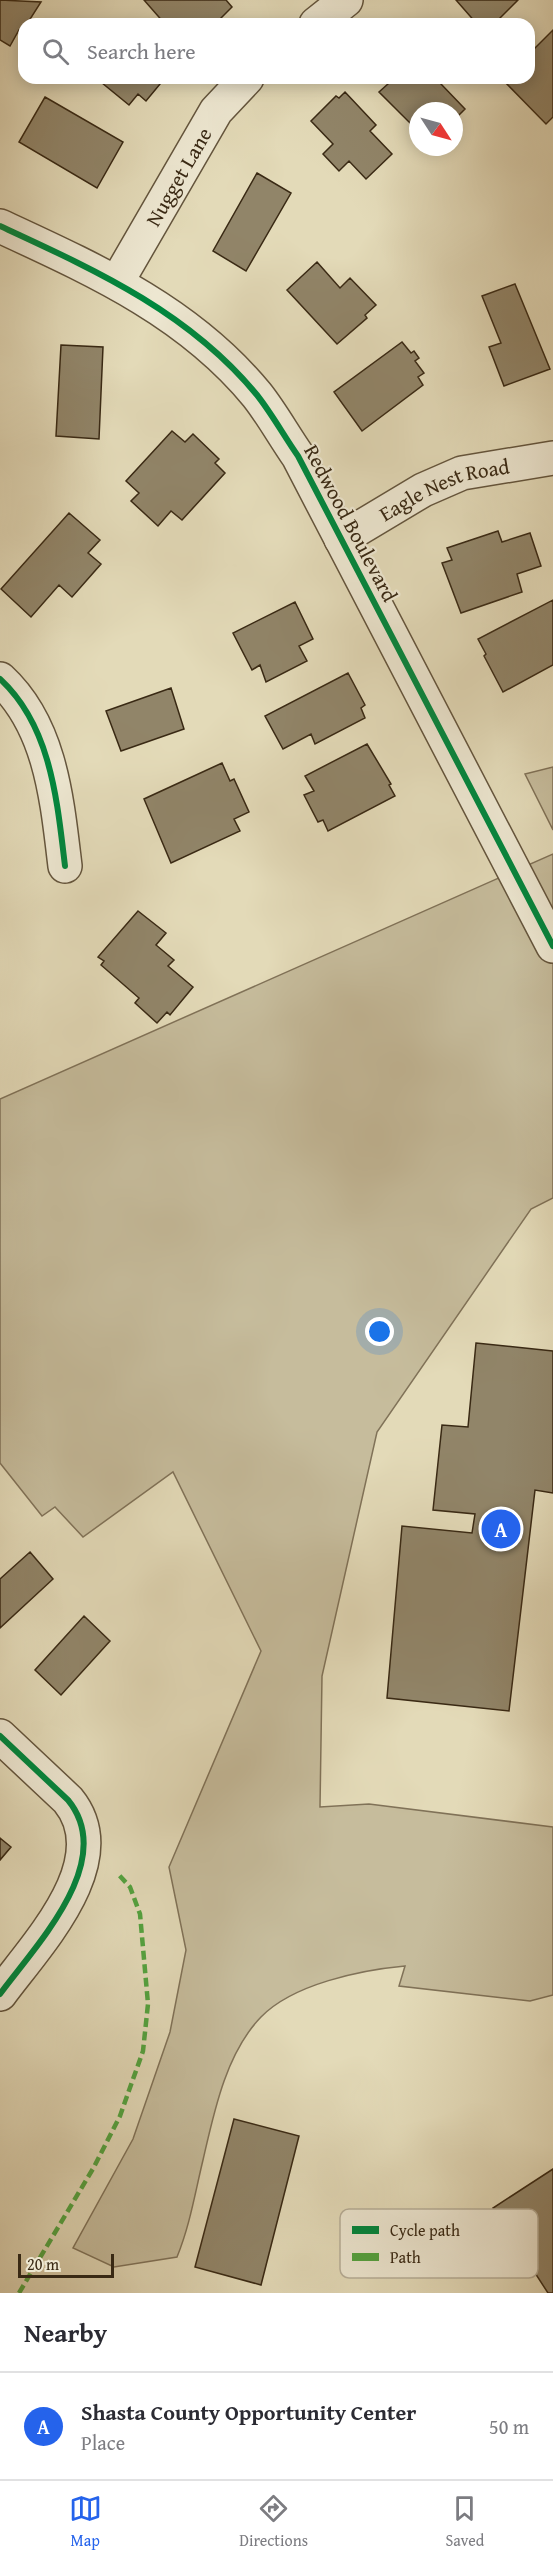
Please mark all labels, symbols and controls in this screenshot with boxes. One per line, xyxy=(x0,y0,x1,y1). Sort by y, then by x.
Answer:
search box xyxy=(18,18,535,84)
icon: search xyxy=(39,35,72,68)
text: Search here xyxy=(87,35,196,67)
north arrow xyxy=(409,102,463,156)
street label: Nugget Lane xyxy=(137,121,219,232)
street label: Redwood Boulevard xyxy=(296,439,406,608)
street label: Eagle Nest Road xyxy=(373,450,512,529)
your location xyxy=(365,1317,394,1346)
pin: A xyxy=(482,1506,520,1552)
legend xyxy=(340,2209,538,2278)
text: Cycle path xyxy=(390,2218,460,2242)
text: Path xyxy=(390,2245,421,2269)
scale bar xyxy=(18,2251,114,2278)
text: 20 m xyxy=(27,2252,59,2276)
text: Nearby xyxy=(24,2313,107,2352)
text: Shasta County Opportunity Center xyxy=(81,2396,416,2428)
text: A xyxy=(37,2412,50,2441)
text: 50 m xyxy=(489,2412,529,2441)
text: Place xyxy=(81,2428,125,2457)
tab: Map xyxy=(69,2492,102,2552)
tab: Directions xyxy=(239,2492,308,2552)
tab: Saved xyxy=(445,2492,484,2552)

